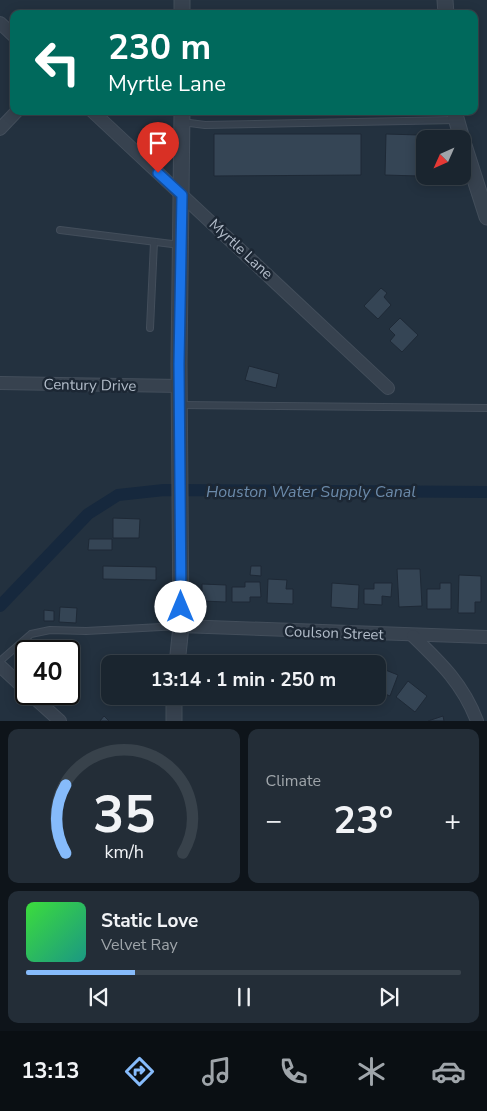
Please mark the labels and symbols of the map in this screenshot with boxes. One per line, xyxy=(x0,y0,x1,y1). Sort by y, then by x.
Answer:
pin xyxy=(137,122,179,173)
north arrow xyxy=(416,130,471,185)
street label: Myrtle Lane xyxy=(205,214,277,284)
street label: Century Drive xyxy=(43,374,137,396)
water label: Houston Water Supply Canal xyxy=(206,481,416,503)
position arrow xyxy=(154,580,206,632)
street label: Coulson Street xyxy=(284,621,385,645)
speed limit sign: 40 xyxy=(15,640,80,705)

